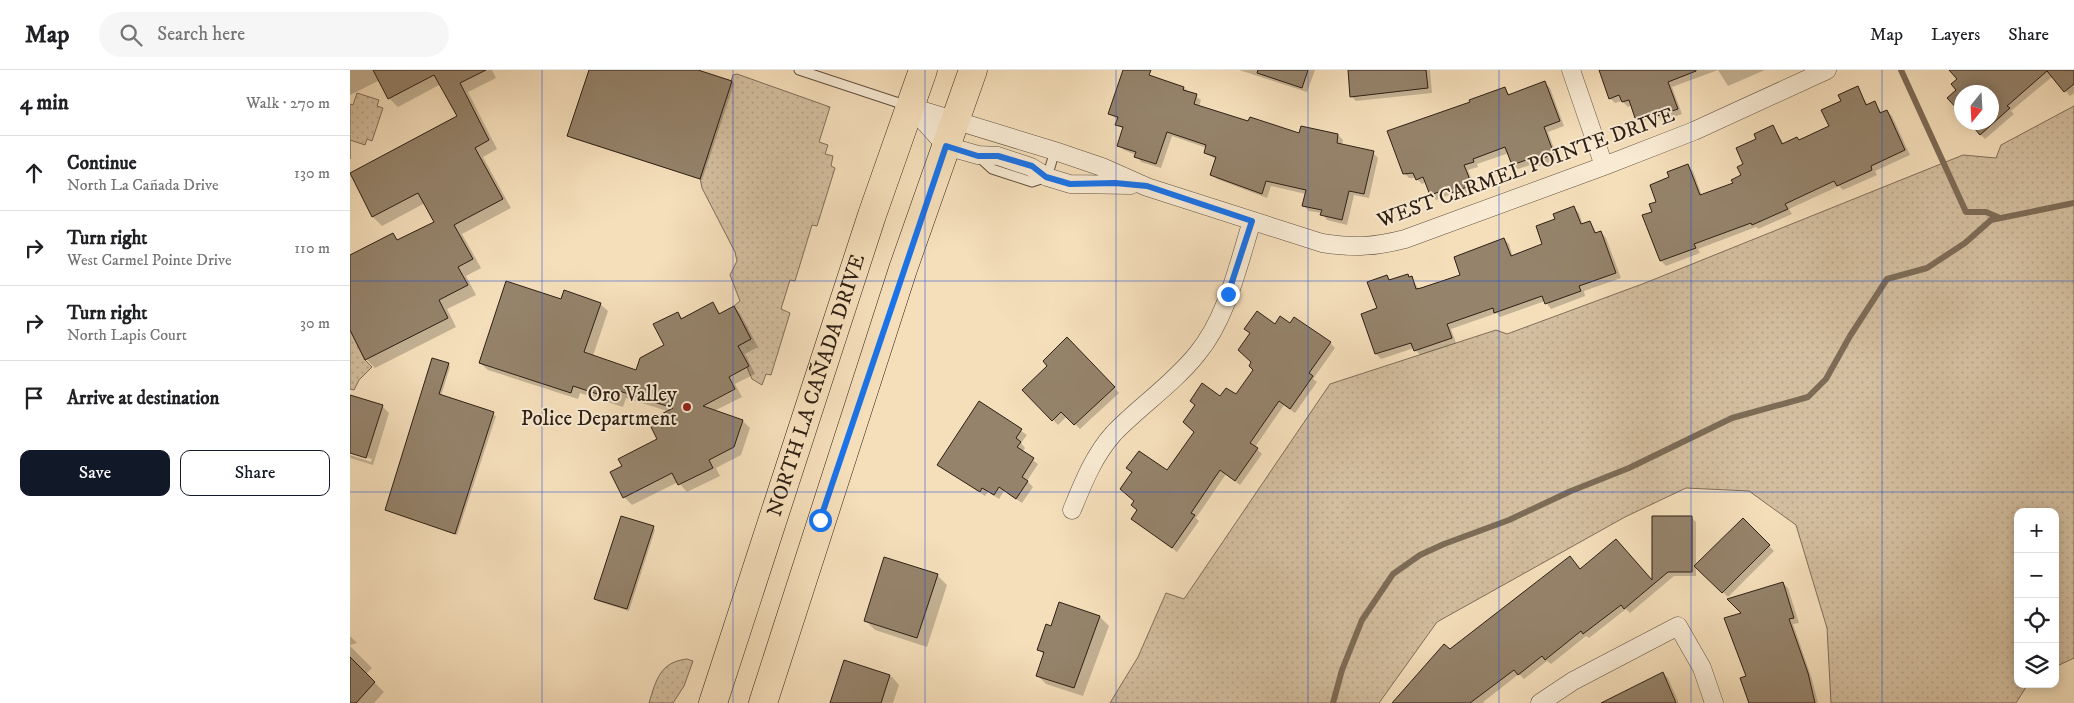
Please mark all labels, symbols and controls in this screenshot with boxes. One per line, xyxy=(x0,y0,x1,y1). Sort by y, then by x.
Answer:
search box xyxy=(99,12,449,57)
text: Map xyxy=(25,20,69,50)
icon: search xyxy=(117,21,145,49)
text: Search here xyxy=(157,23,245,46)
text: Map xyxy=(1870,24,1903,46)
text: Layers xyxy=(1931,24,1980,46)
text: Share xyxy=(2008,24,2049,46)
north arrow xyxy=(1954,85,1999,130)
text: 4 min xyxy=(20,90,69,116)
text: Walk · 270 m xyxy=(246,93,330,113)
street label: WEST CARMEL POINTE DRIVE xyxy=(1373,102,1678,234)
text: Continue xyxy=(67,152,137,175)
icon: ahead xyxy=(20,159,48,187)
text: 130 m xyxy=(294,163,330,183)
text: North La Cañada Drive xyxy=(67,175,219,195)
text: Turn right xyxy=(67,227,147,250)
icon: right xyxy=(20,234,48,262)
text: 110 m xyxy=(294,238,330,258)
text: West Carmel Pointe Drive xyxy=(67,250,232,270)
street label: NORTH LA CAÑADA DRIVE xyxy=(762,251,871,520)
route end xyxy=(1217,283,1240,306)
text: Turn right xyxy=(67,302,147,325)
icon: right xyxy=(20,309,48,337)
text: 30 m xyxy=(300,313,330,333)
text: North Lapis Court xyxy=(67,325,187,345)
place label: Oro Valley Police Department xyxy=(521,382,678,432)
icon: arrive xyxy=(20,384,48,412)
text: Arrive at destination xyxy=(67,387,219,410)
marker: Oro Valley Police Department xyxy=(681,401,693,413)
button: Save xyxy=(20,450,170,496)
button: Share xyxy=(180,450,330,496)
map controls xyxy=(2014,508,2059,688)
button: + xyxy=(2014,508,2059,553)
route start xyxy=(809,509,832,532)
button: − xyxy=(2014,553,2059,598)
button: locate xyxy=(2014,598,2059,643)
button: layers xyxy=(2014,643,2059,688)

